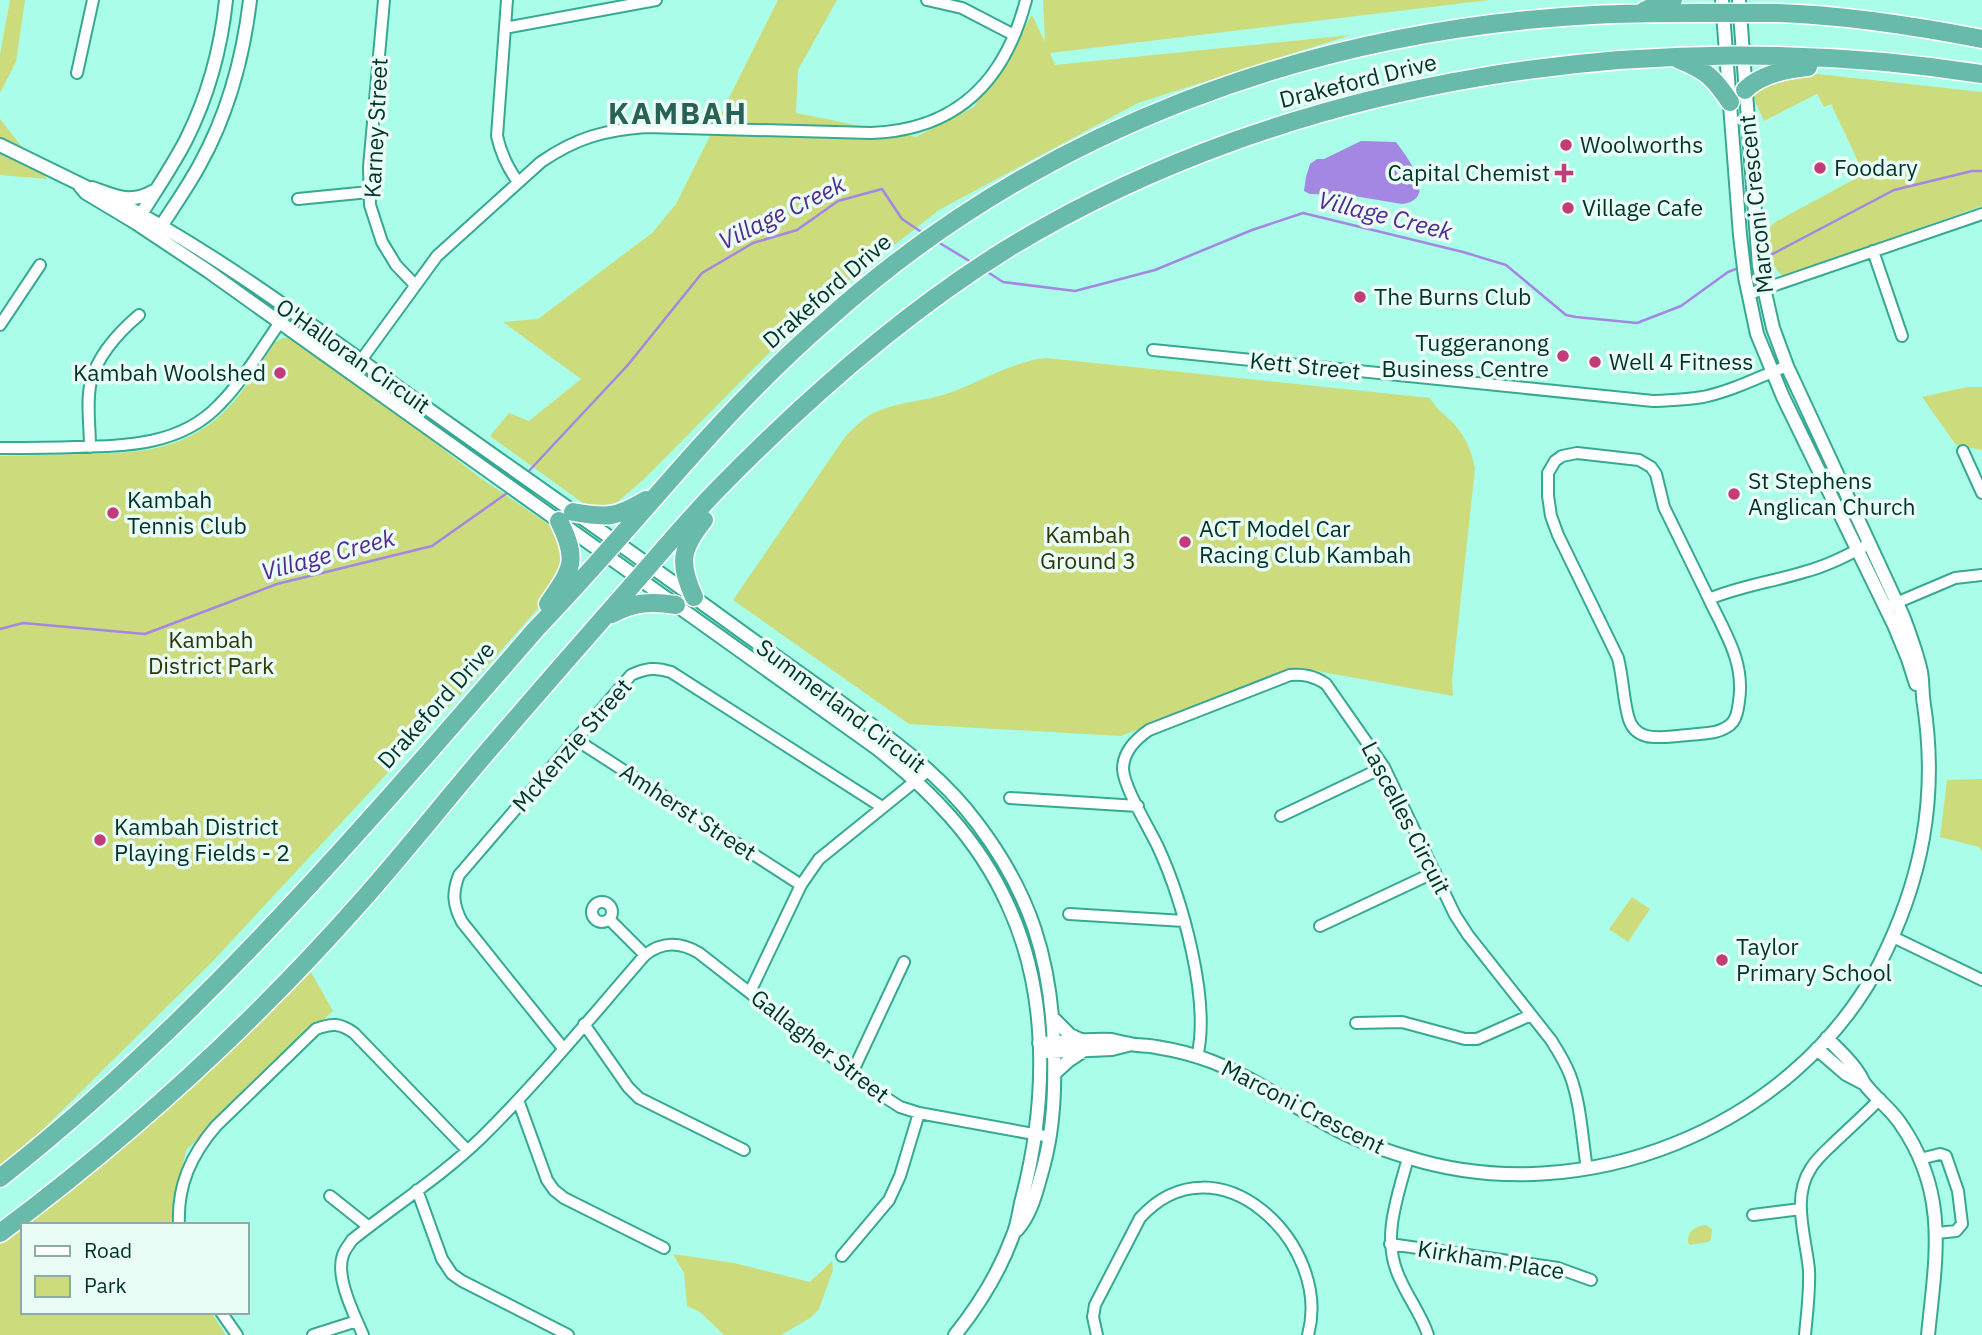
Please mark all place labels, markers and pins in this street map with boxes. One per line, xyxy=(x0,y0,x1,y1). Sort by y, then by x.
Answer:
place label: Woolworths xyxy=(1580,129,1703,159)
marker: Woolworths xyxy=(1558,137,1574,153)
place label: Foodary xyxy=(1834,152,1918,182)
place label: Capital Chemist xyxy=(1387,157,1550,187)
marker: Foodary xyxy=(1812,160,1828,176)
marker: Capital Chemist xyxy=(1556,165,1572,181)
place label: Village Cafe xyxy=(1582,192,1703,222)
marker: Village Cafe xyxy=(1560,200,1576,216)
place label: The Burns Club xyxy=(1374,281,1531,311)
marker: The Burns Club xyxy=(1352,289,1368,305)
place label: Tuggeranong Business Centre xyxy=(1382,327,1549,383)
place label: Well 4 Fitness xyxy=(1609,346,1753,376)
marker: Tuggeranong Business Centre xyxy=(1555,348,1571,364)
marker: Well 4 Fitness xyxy=(1587,354,1603,370)
place label: Kambah Woolshed xyxy=(73,357,266,387)
marker: Kambah Woolshed xyxy=(272,365,288,381)
place label: St Stephens Anglican Church xyxy=(1748,465,1916,521)
place label: Kambah Tennis Club xyxy=(127,484,247,540)
marker: St Stephens Anglican Church xyxy=(1726,486,1742,502)
marker: Kambah Tennis Club xyxy=(105,505,121,521)
place label: ACT Model Car Racing Club Kambah xyxy=(1199,513,1411,569)
marker: ACT Model Car Racing Club Kambah xyxy=(1177,534,1193,550)
place label: Kambah District Playing Fields - 2 xyxy=(114,811,290,867)
marker: Kambah District Playing Fields - 2 xyxy=(92,832,108,848)
place label: Taylor Primary School xyxy=(1736,931,1892,987)
marker: Taylor Primary School xyxy=(1714,952,1730,968)

